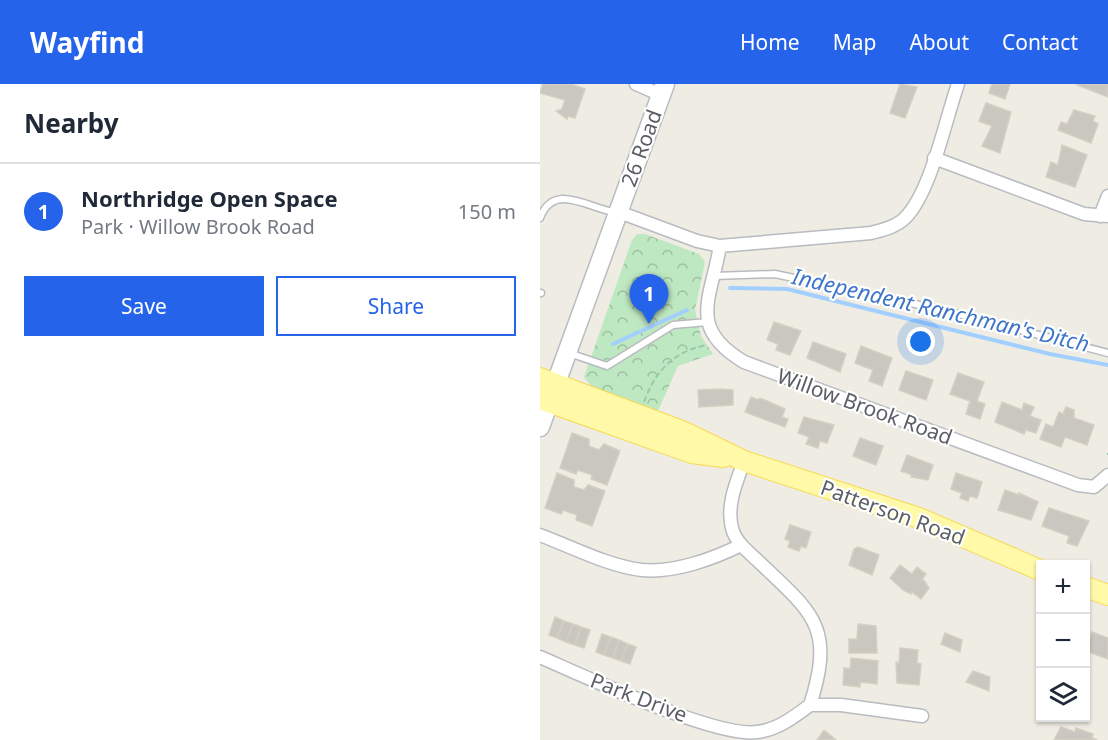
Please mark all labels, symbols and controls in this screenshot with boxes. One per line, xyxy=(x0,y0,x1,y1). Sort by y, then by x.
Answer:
text: Wayfind xyxy=(30,23,144,61)
text: Home xyxy=(740,28,800,56)
text: Map xyxy=(833,28,876,56)
text: About xyxy=(909,28,969,56)
text: Contact xyxy=(1002,28,1078,56)
text: Nearby xyxy=(24,105,119,141)
street label: 26 Road xyxy=(614,106,668,190)
text: Northridge Open Space xyxy=(81,183,338,213)
text: 1 xyxy=(38,198,49,225)
text: 150 m xyxy=(458,198,516,225)
text: Park · Willow Brook Road xyxy=(81,213,315,240)
water label: Independent Ranchman's Ditch xyxy=(788,260,1093,358)
pin: 1 xyxy=(630,274,668,324)
button: Save xyxy=(24,276,264,336)
button: Share xyxy=(276,276,516,336)
your location xyxy=(906,327,935,356)
street label: Willow Brook Road xyxy=(774,361,956,451)
street label: Patterson Road xyxy=(817,473,969,551)
map controls xyxy=(1036,560,1090,722)
button: + xyxy=(1036,560,1090,614)
button: − xyxy=(1036,614,1090,668)
street label: Park Drive xyxy=(586,666,692,728)
button: layers xyxy=(1036,668,1090,722)

